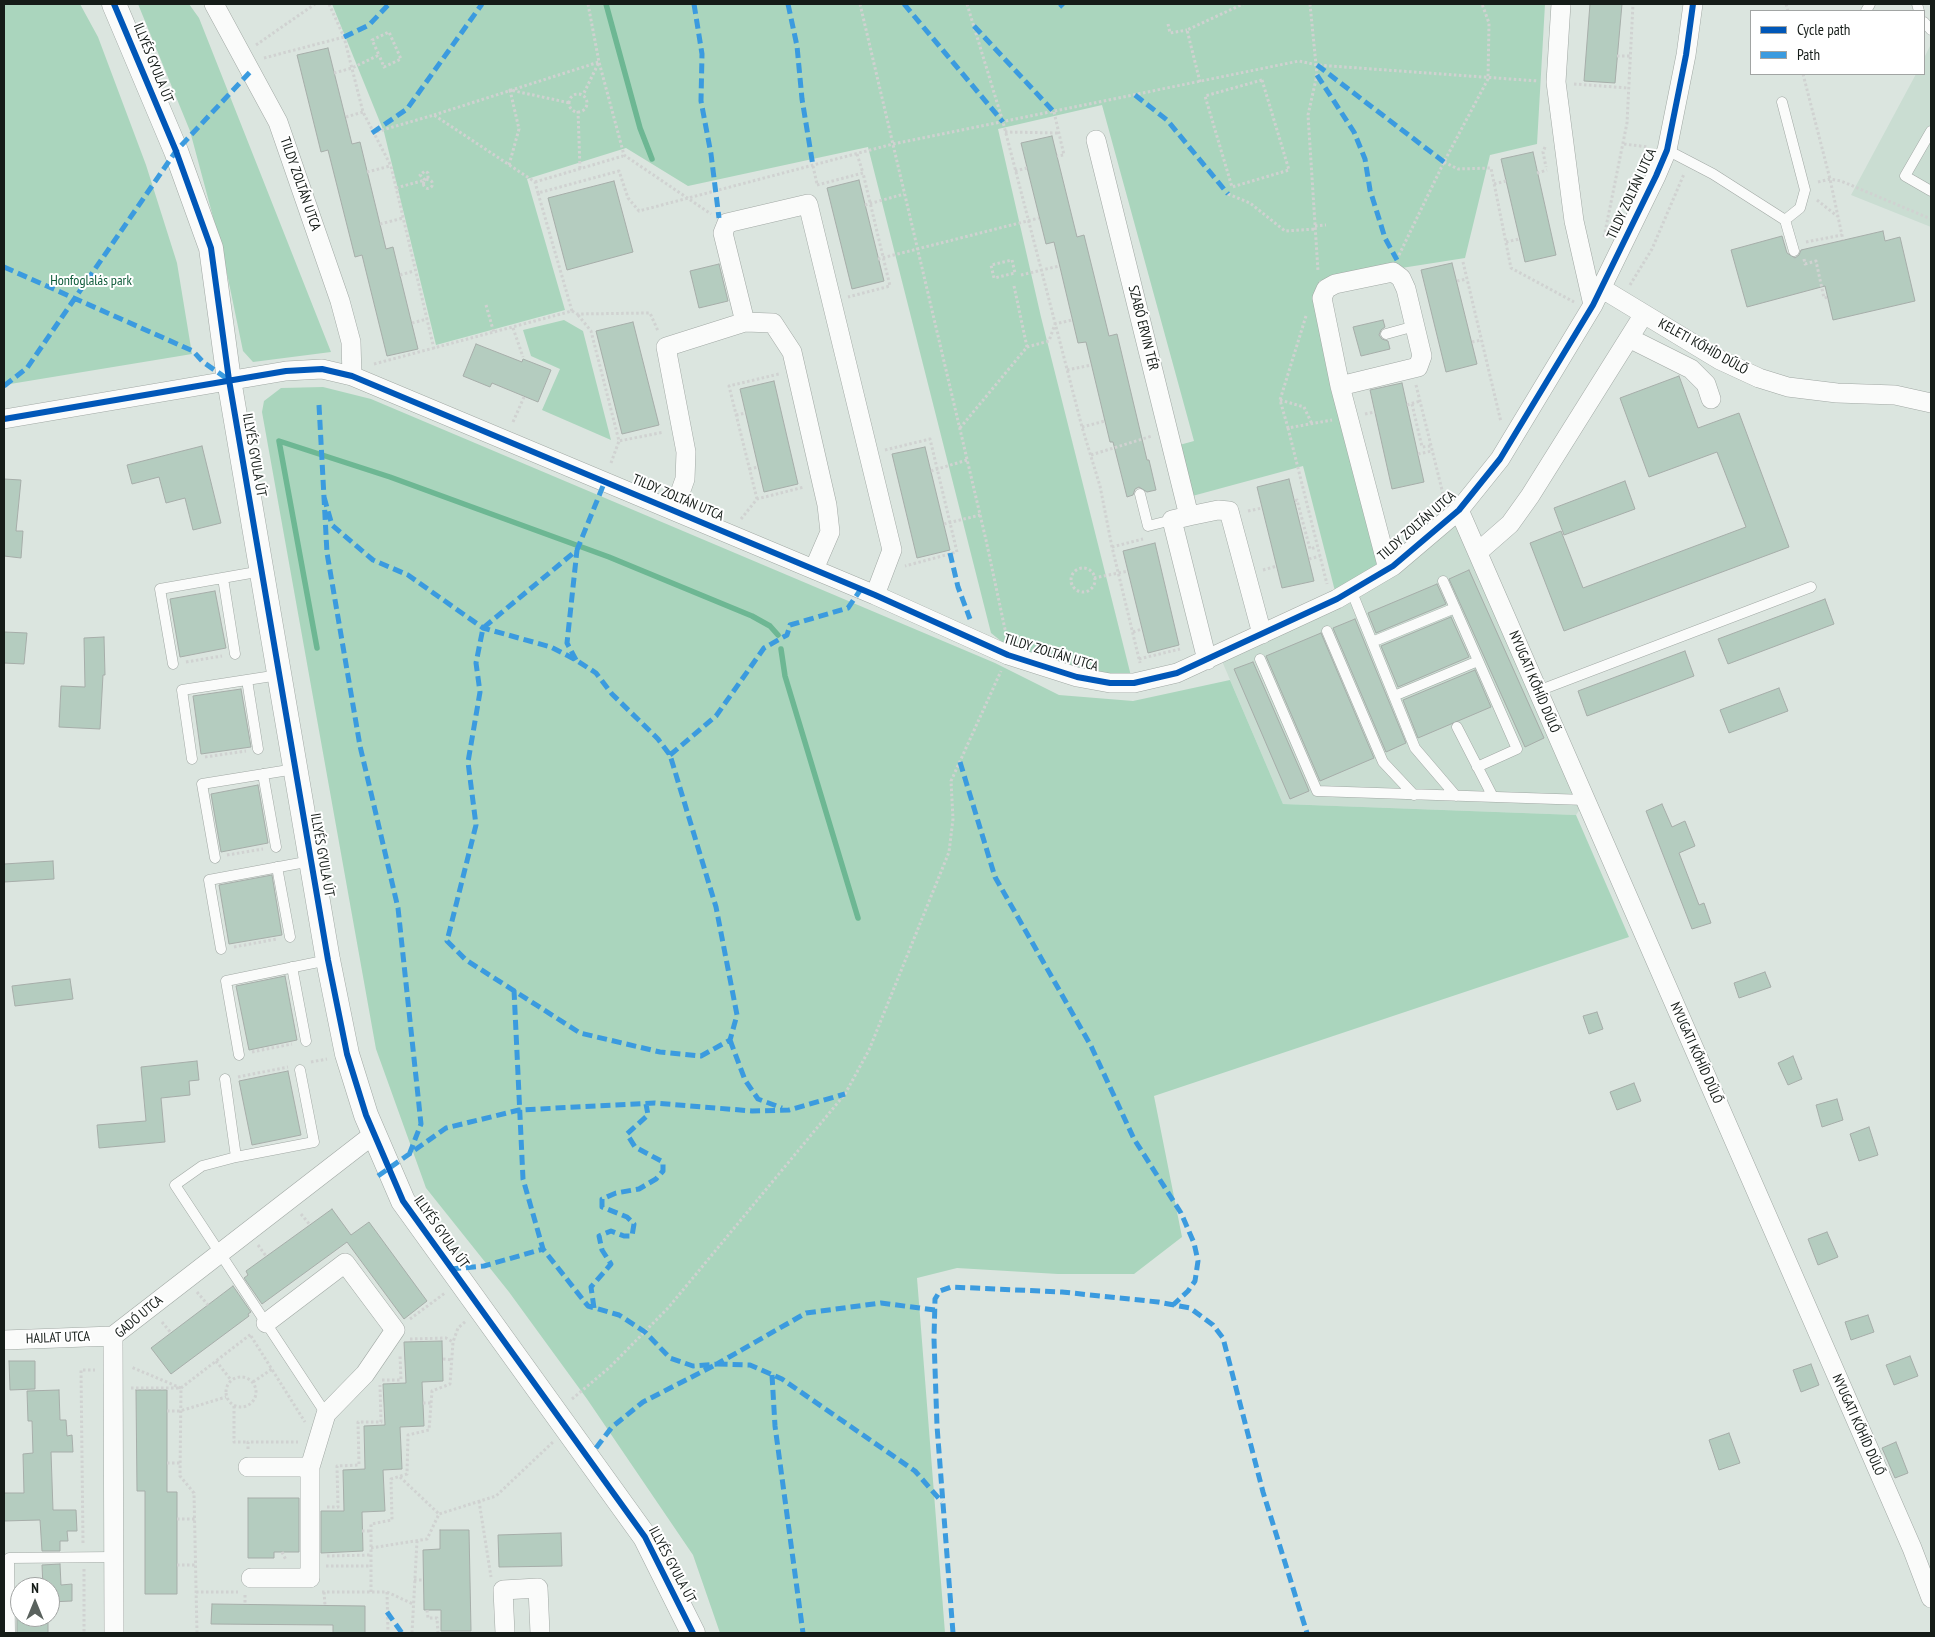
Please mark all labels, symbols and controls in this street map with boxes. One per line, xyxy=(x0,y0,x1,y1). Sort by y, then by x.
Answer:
legend xyxy=(1750,10,1925,75)
text: Cycle path xyxy=(1797,20,1850,39)
street label: ILLYÉS GYULA ÚT xyxy=(129,21,177,105)
text: Path xyxy=(1797,45,1820,64)
street label: TILDY ZOLTÁN UTCA xyxy=(276,135,324,233)
street label: TILDY ZOLTÁN UTCA xyxy=(1604,146,1660,242)
park label: Honfoglalás park xyxy=(50,273,132,289)
street label: SZABÓ ERVIN TÉR xyxy=(1124,284,1162,372)
street label: KELETI KŐHÍD DŰLŐ xyxy=(1655,315,1751,379)
street label: ILLYÉS GYULA ÚT xyxy=(238,412,270,498)
street label: TILDY ZOLTÁN UTCA xyxy=(630,471,726,525)
street label: TILDY ZOLTÁN UTCA xyxy=(1375,488,1459,564)
street label: NYUGATI KŐHÍD DŰLŐ xyxy=(1505,628,1563,736)
street label: TILDY ZOLTÁN UTCA xyxy=(1002,631,1100,675)
street label: ILLYÉS GYULA ÚT xyxy=(306,812,338,898)
street label: NYUGATI KŐHÍD DŰLŐ xyxy=(1666,1000,1726,1106)
street label: ILLYÉS GYULA ÚT xyxy=(410,1193,472,1271)
street label: GADÓ UTCA xyxy=(112,1292,166,1342)
street label: HAJLAT UTCA xyxy=(26,1328,90,1348)
street label: NYUGATI KŐHÍD DŰLŐ xyxy=(1828,1372,1888,1478)
street label: ILLYÉS GYULA ÚT xyxy=(645,1524,699,1606)
north arrow xyxy=(10,1577,60,1627)
text: N xyxy=(31,1579,39,1597)

